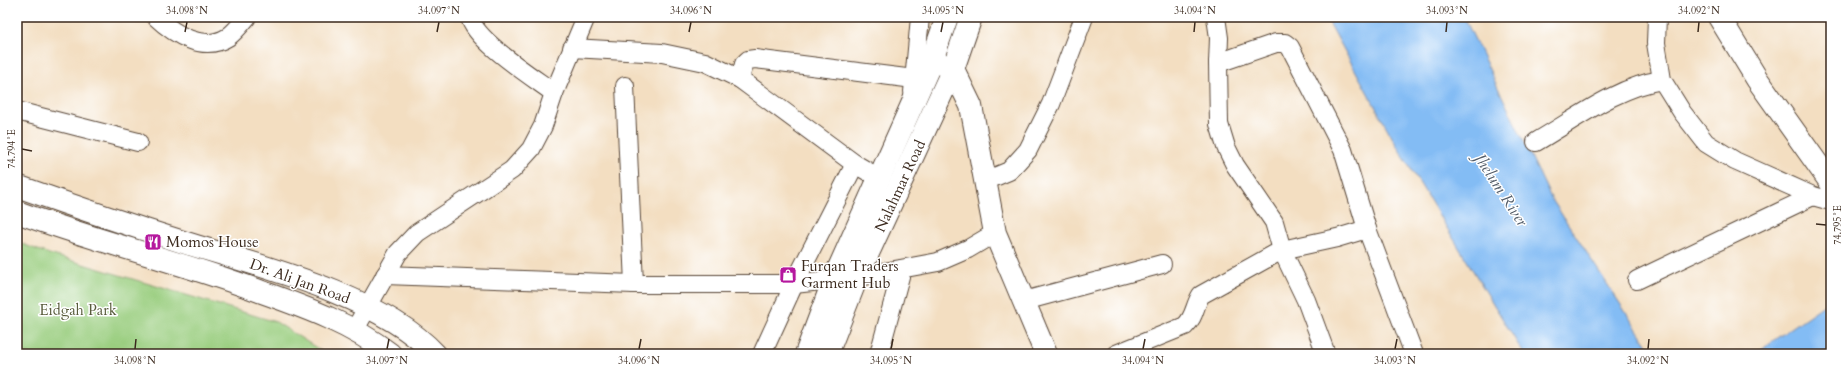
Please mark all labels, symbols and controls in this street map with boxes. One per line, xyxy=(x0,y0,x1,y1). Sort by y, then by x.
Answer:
text: 34.098°N xyxy=(166,4,208,18)
text: 34.097°N xyxy=(418,4,460,18)
text: 34.096°N xyxy=(670,4,712,18)
text: 34.095°N xyxy=(922,4,964,18)
text: 34.094°N xyxy=(1174,4,1216,18)
text: 34.093°N xyxy=(1426,4,1468,18)
text: 34.092°N xyxy=(1678,4,1720,18)
text: 74.794°E xyxy=(5,129,19,169)
street label: Nalahmar Road xyxy=(870,137,930,235)
water label: Jhelum River xyxy=(1467,146,1533,231)
text: 74.795°E xyxy=(1831,205,1845,245)
restaurant icon: Momos House xyxy=(143,232,163,252)
place label: Momos House xyxy=(166,232,259,252)
street label: Dr. Ali Jan Road xyxy=(247,254,353,308)
place label: Furqan Traders Garment Hub xyxy=(801,256,899,293)
shop icon: Furqan Traders Garment Hub xyxy=(778,265,798,285)
park label: Eidgah Park xyxy=(39,300,117,320)
text: 34.098°N xyxy=(114,354,156,368)
text: 34.097°N xyxy=(366,354,408,368)
text: 34.096°N xyxy=(618,354,660,368)
text: 34.095°N xyxy=(870,354,912,368)
text: 34.094°N xyxy=(1122,354,1164,368)
text: 34.093°N xyxy=(1374,354,1416,368)
text: 34.092°N xyxy=(1627,354,1669,368)

